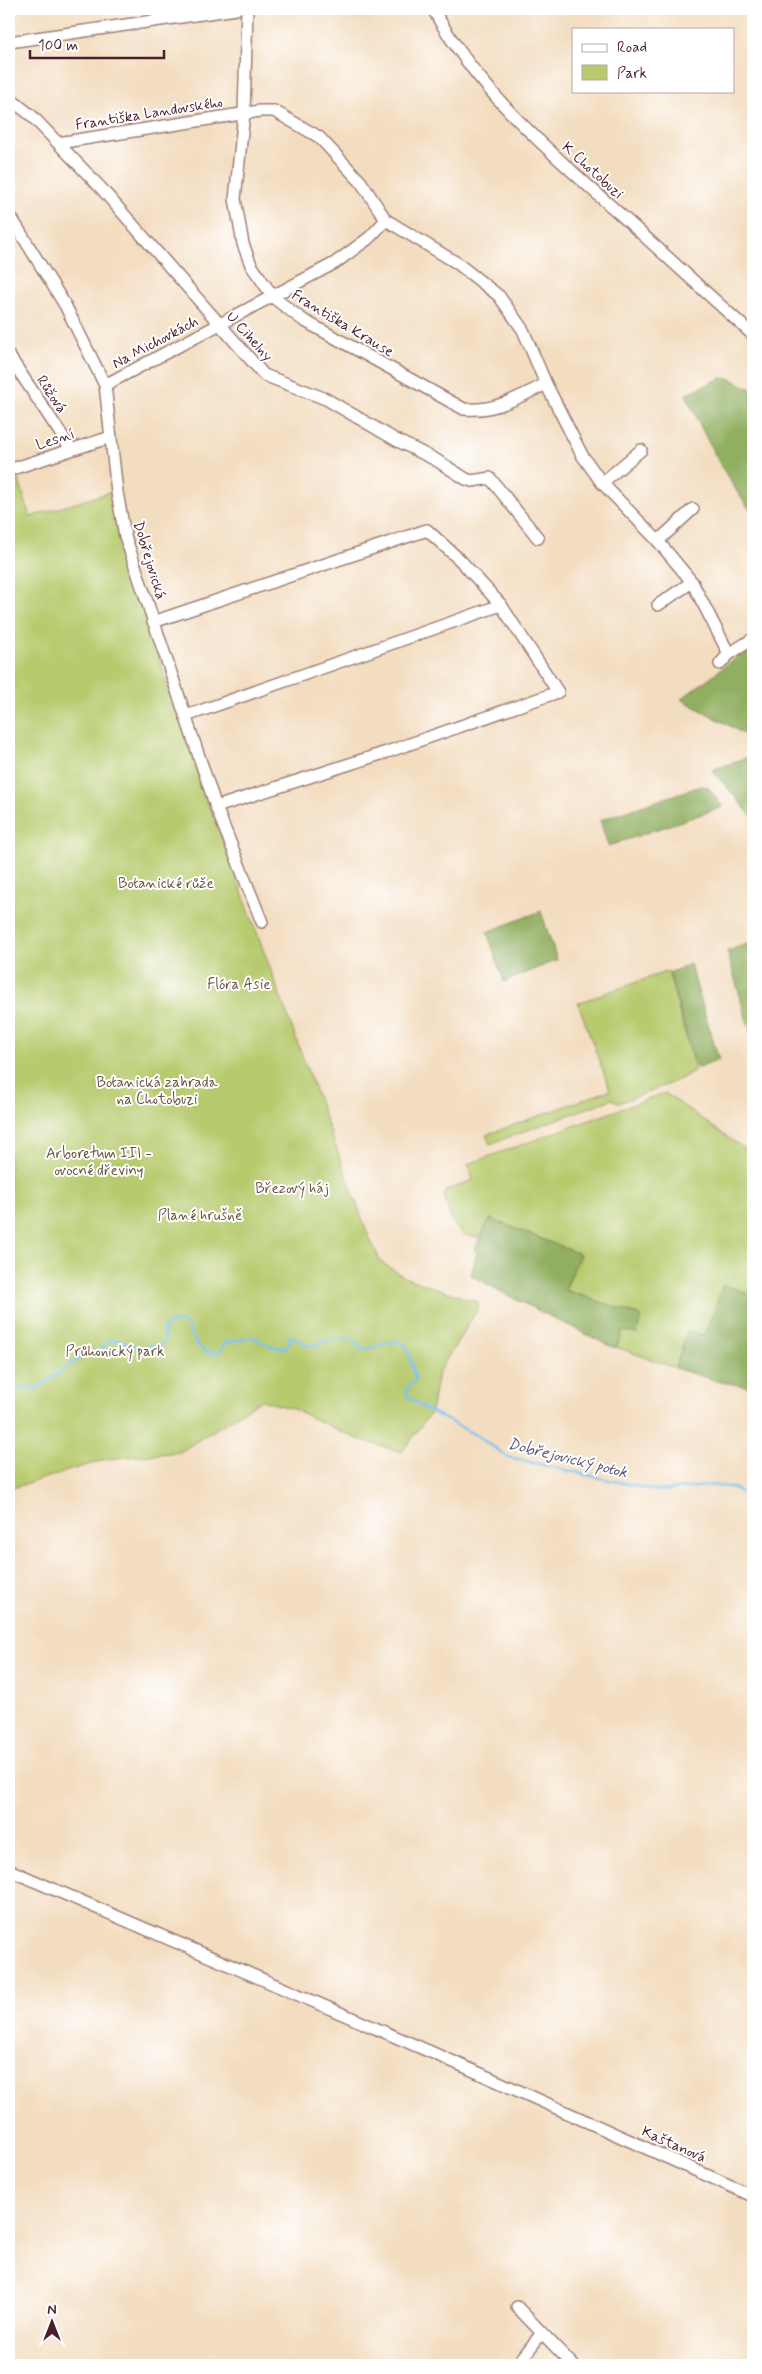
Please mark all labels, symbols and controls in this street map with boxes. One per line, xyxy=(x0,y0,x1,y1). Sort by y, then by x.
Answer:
scale bar xyxy=(30,28,164,60)
legend xyxy=(572,28,734,92)
text: 100 m xyxy=(38,36,78,56)
text: Road xyxy=(617,38,647,58)
text: Park xyxy=(617,64,647,84)
street label: Františka Landovského xyxy=(74,92,224,136)
street label: K Chotobuzi xyxy=(557,138,627,204)
street label: Františka Krause xyxy=(288,285,397,362)
street label: U Cihelny xyxy=(221,307,277,366)
street label: Na Michovkách xyxy=(109,312,202,374)
street label: Růžová xyxy=(31,372,71,417)
street label: Lesní xyxy=(33,424,77,456)
street label: Dobřejovická xyxy=(128,519,170,602)
park label: Botanické růže xyxy=(118,874,214,894)
park label: Flóra Asie xyxy=(207,975,271,995)
park label: Botanická zahrada na Chotobuzi xyxy=(96,1073,219,1110)
park label: Arboretum III - ovocné dřeviny xyxy=(46,1144,152,1181)
park label: Březový háj xyxy=(255,1179,329,1199)
park label: Plané hrušně xyxy=(158,1206,242,1226)
park label: Průhonický park xyxy=(66,1342,164,1362)
water label: Dobřejovický potok xyxy=(506,1433,630,1483)
street label: Kaštanová xyxy=(638,2122,709,2168)
north arrow xyxy=(28,2296,78,2346)
text: N xyxy=(47,2301,57,2319)

